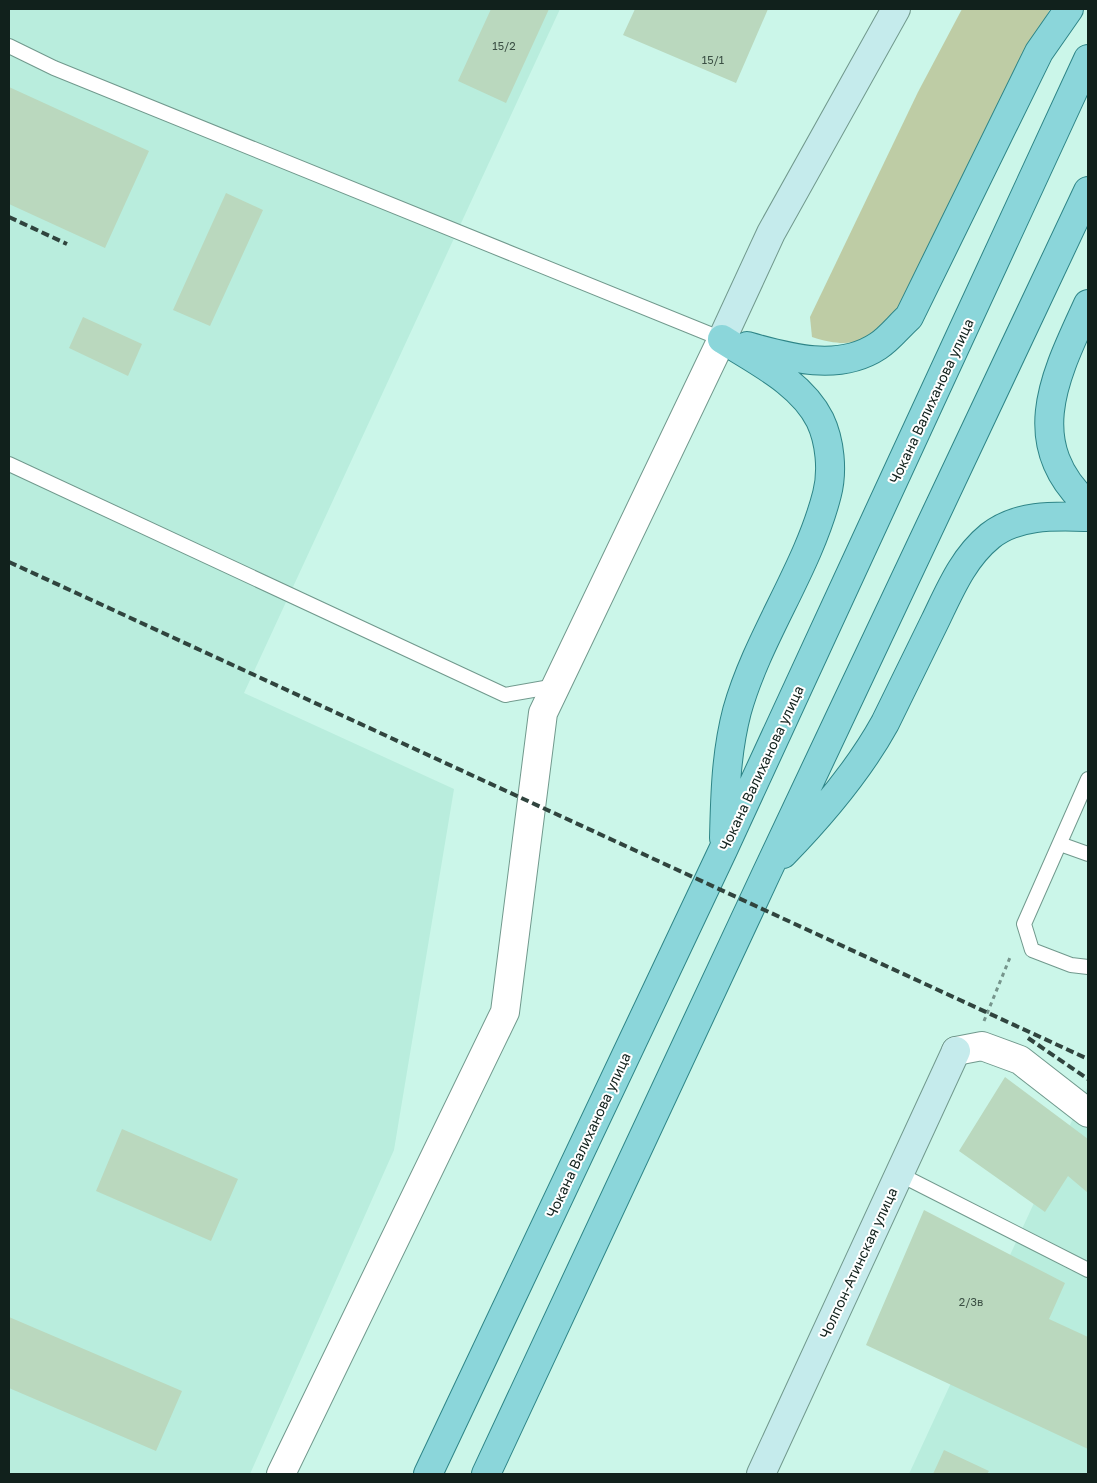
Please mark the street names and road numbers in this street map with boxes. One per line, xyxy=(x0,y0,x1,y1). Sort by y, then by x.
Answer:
street label: Чокана Валиханова улица xyxy=(885,316,977,486)
street label: Чокана Валиханова улица xyxy=(715,683,807,853)
street label: Чокана Валиханова улица xyxy=(542,1050,634,1220)
street label: Чолпон-Атинская улица xyxy=(815,1185,901,1341)

